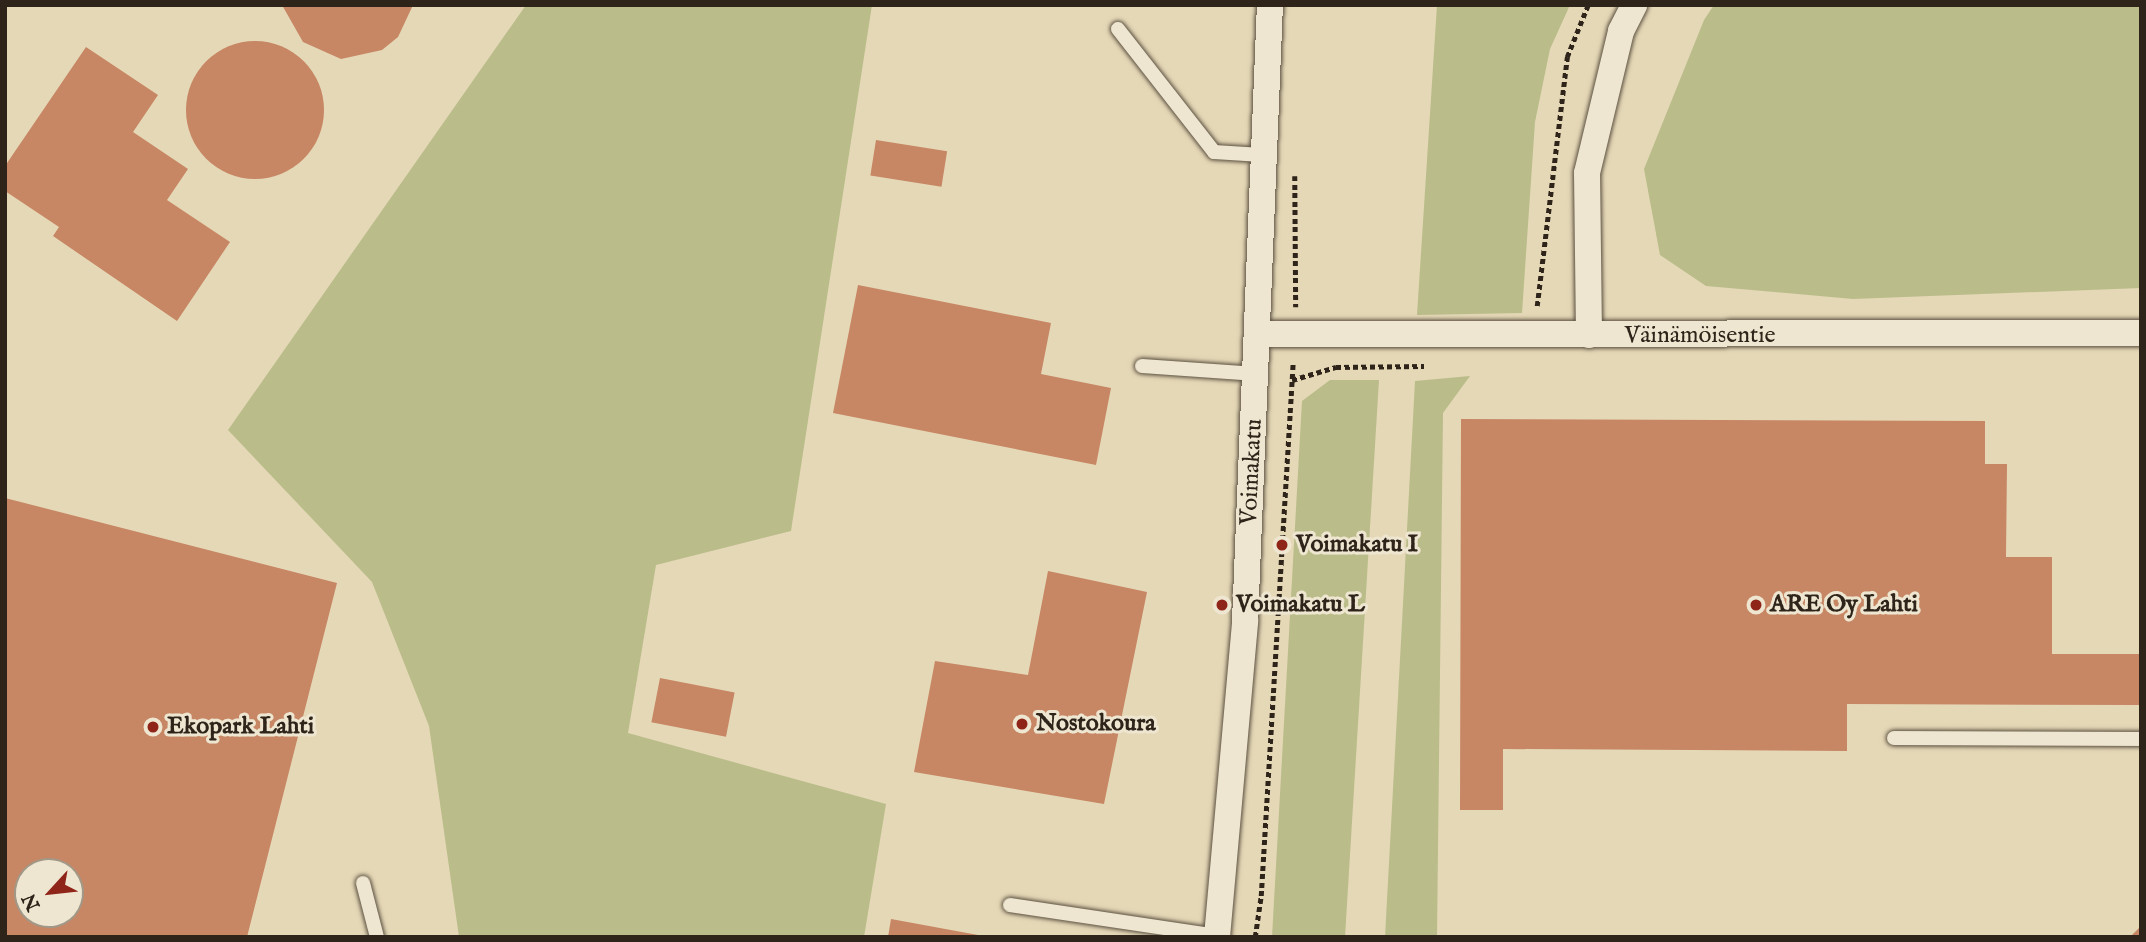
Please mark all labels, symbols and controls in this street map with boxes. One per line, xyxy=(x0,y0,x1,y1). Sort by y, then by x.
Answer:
street label: Väinämöisentie xyxy=(1624,322,1776,350)
street label: Voimakatu xyxy=(1235,418,1269,526)
place label: Voimakatu I xyxy=(1296,531,1418,559)
marker: Voimakatu I xyxy=(1274,537,1290,553)
place label: Voimakatu L xyxy=(1236,591,1365,619)
place label: ARE Oy Lahti xyxy=(1770,591,1918,619)
marker: Voimakatu L xyxy=(1214,597,1230,613)
marker: ARE Oy Lahti xyxy=(1748,597,1764,613)
place label: Nostokoura xyxy=(1036,710,1156,738)
place label: Ekopark Lahti xyxy=(167,713,314,741)
marker: Nostokoura xyxy=(1014,716,1030,732)
marker: Ekopark Lahti xyxy=(145,719,161,735)
north arrow xyxy=(14,858,84,928)
text: N xyxy=(18,889,47,914)

